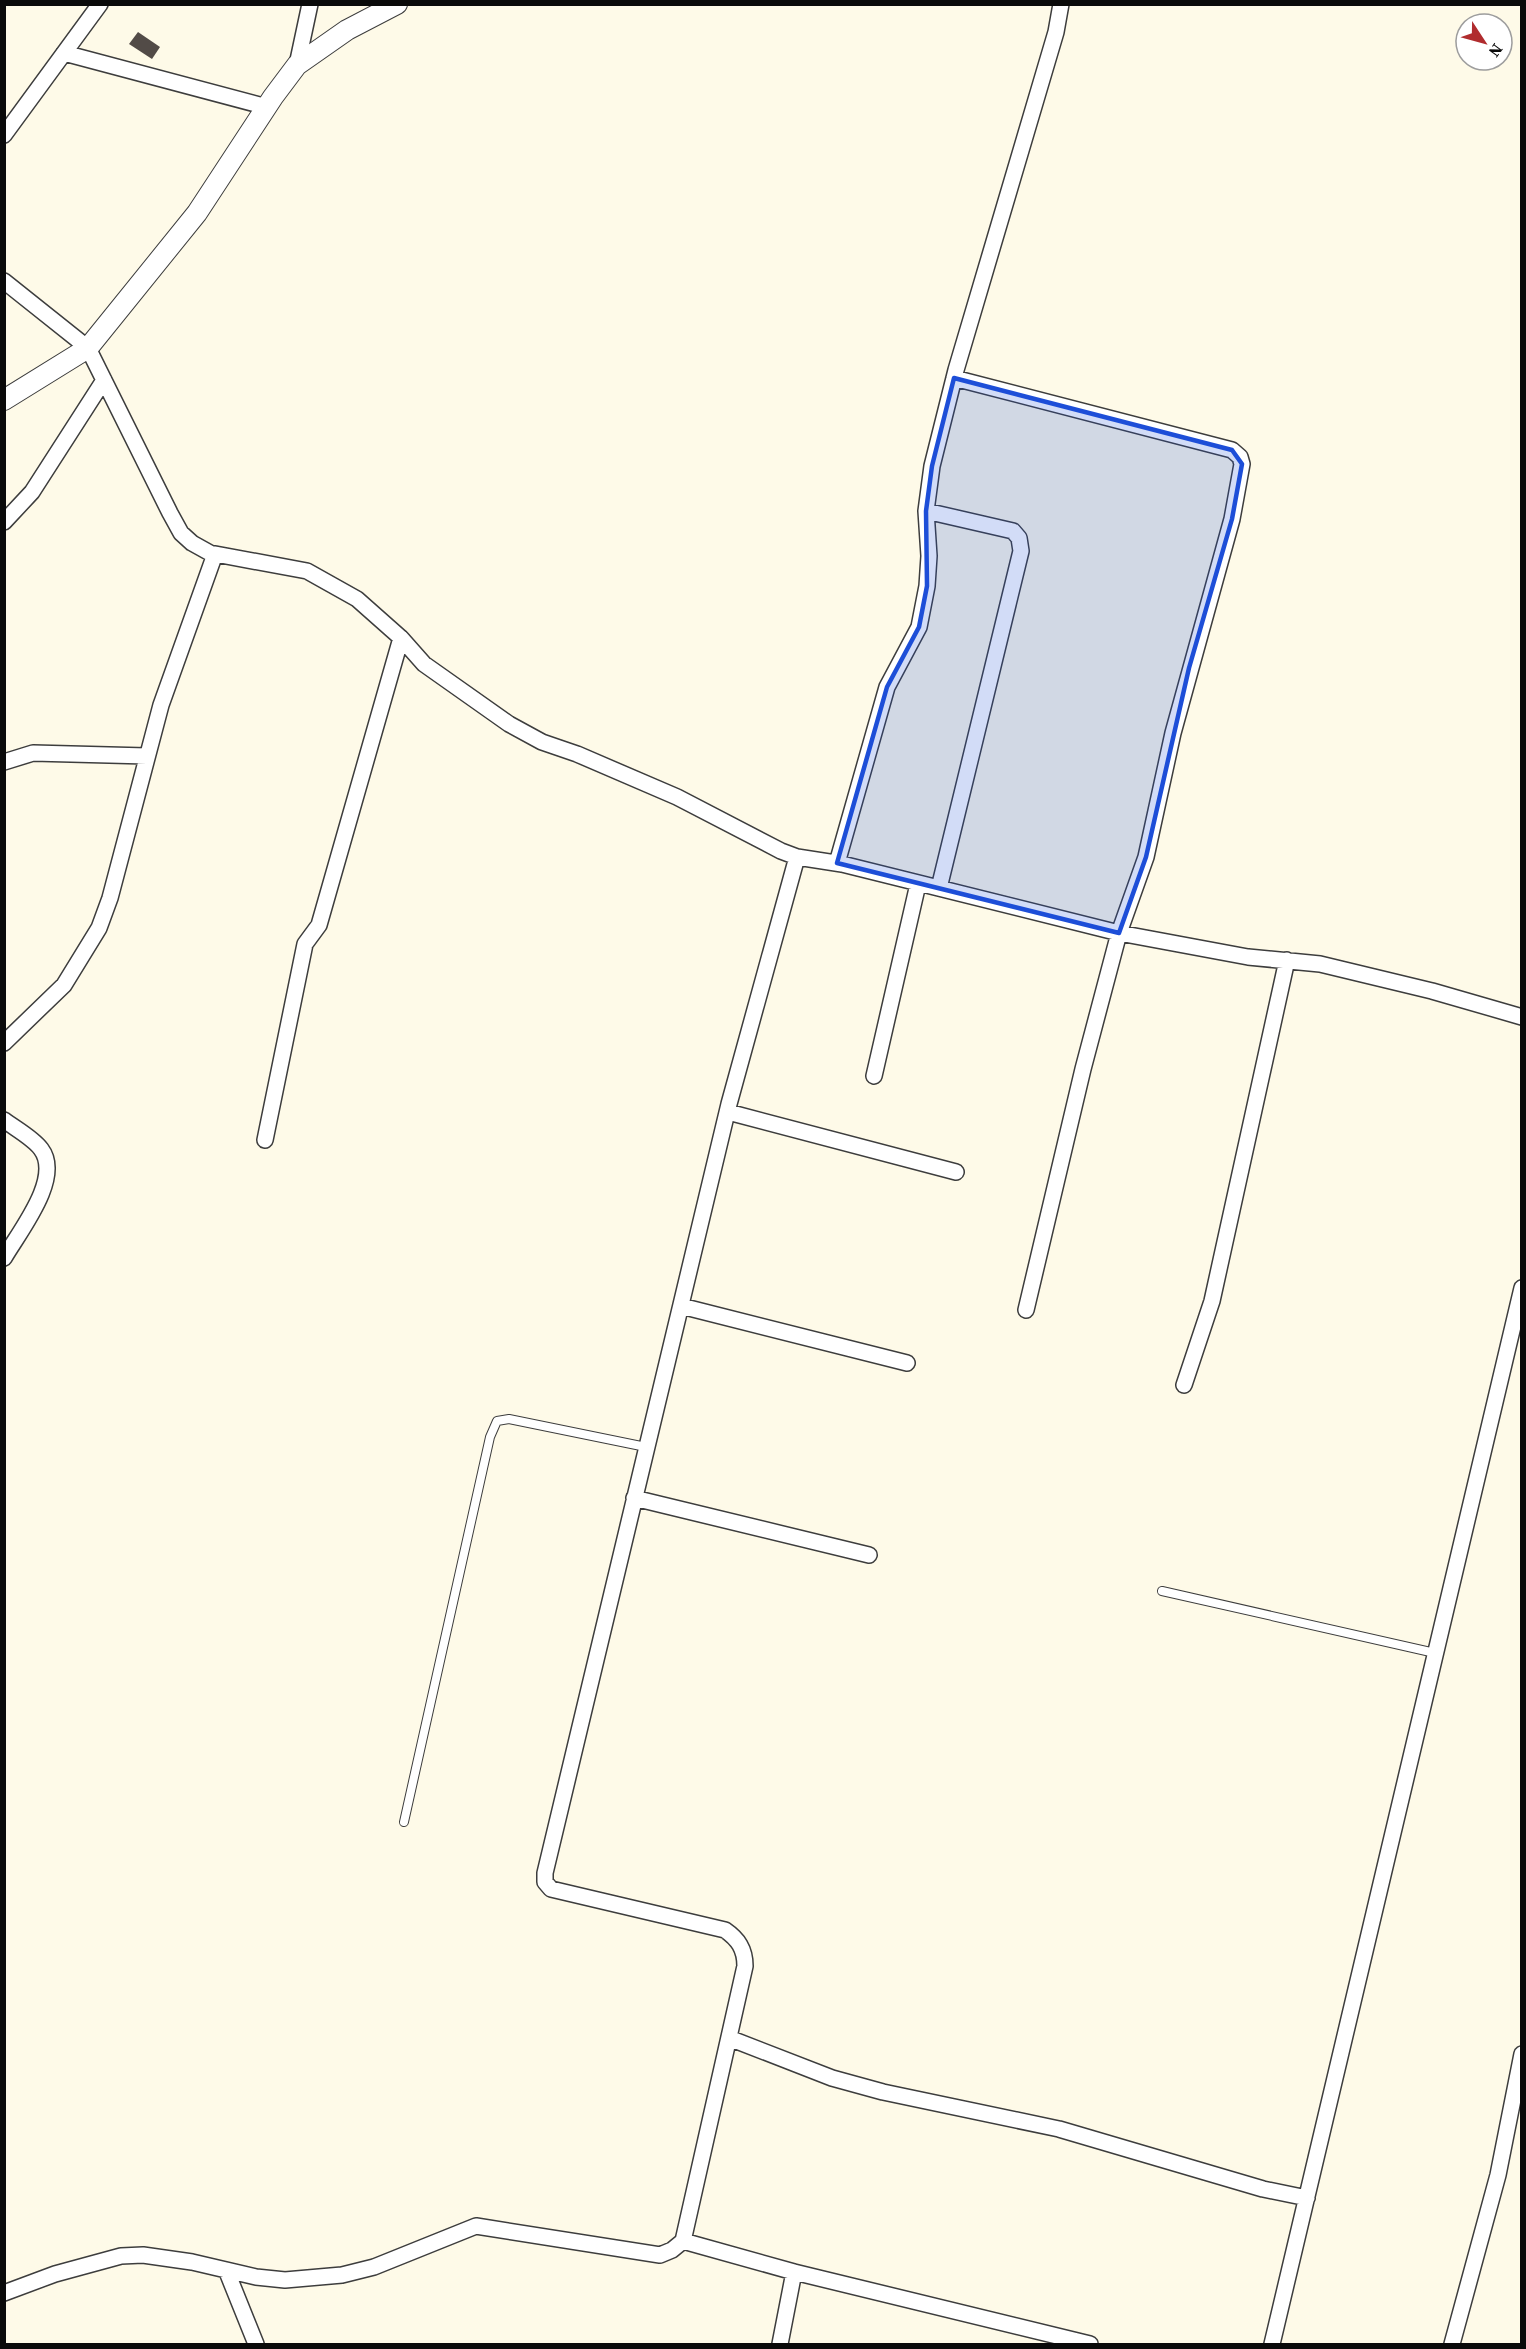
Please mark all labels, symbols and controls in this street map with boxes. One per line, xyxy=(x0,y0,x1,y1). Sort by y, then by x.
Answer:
north arrow xyxy=(1454,12,1514,72)
text: N xyxy=(1484,40,1508,62)

